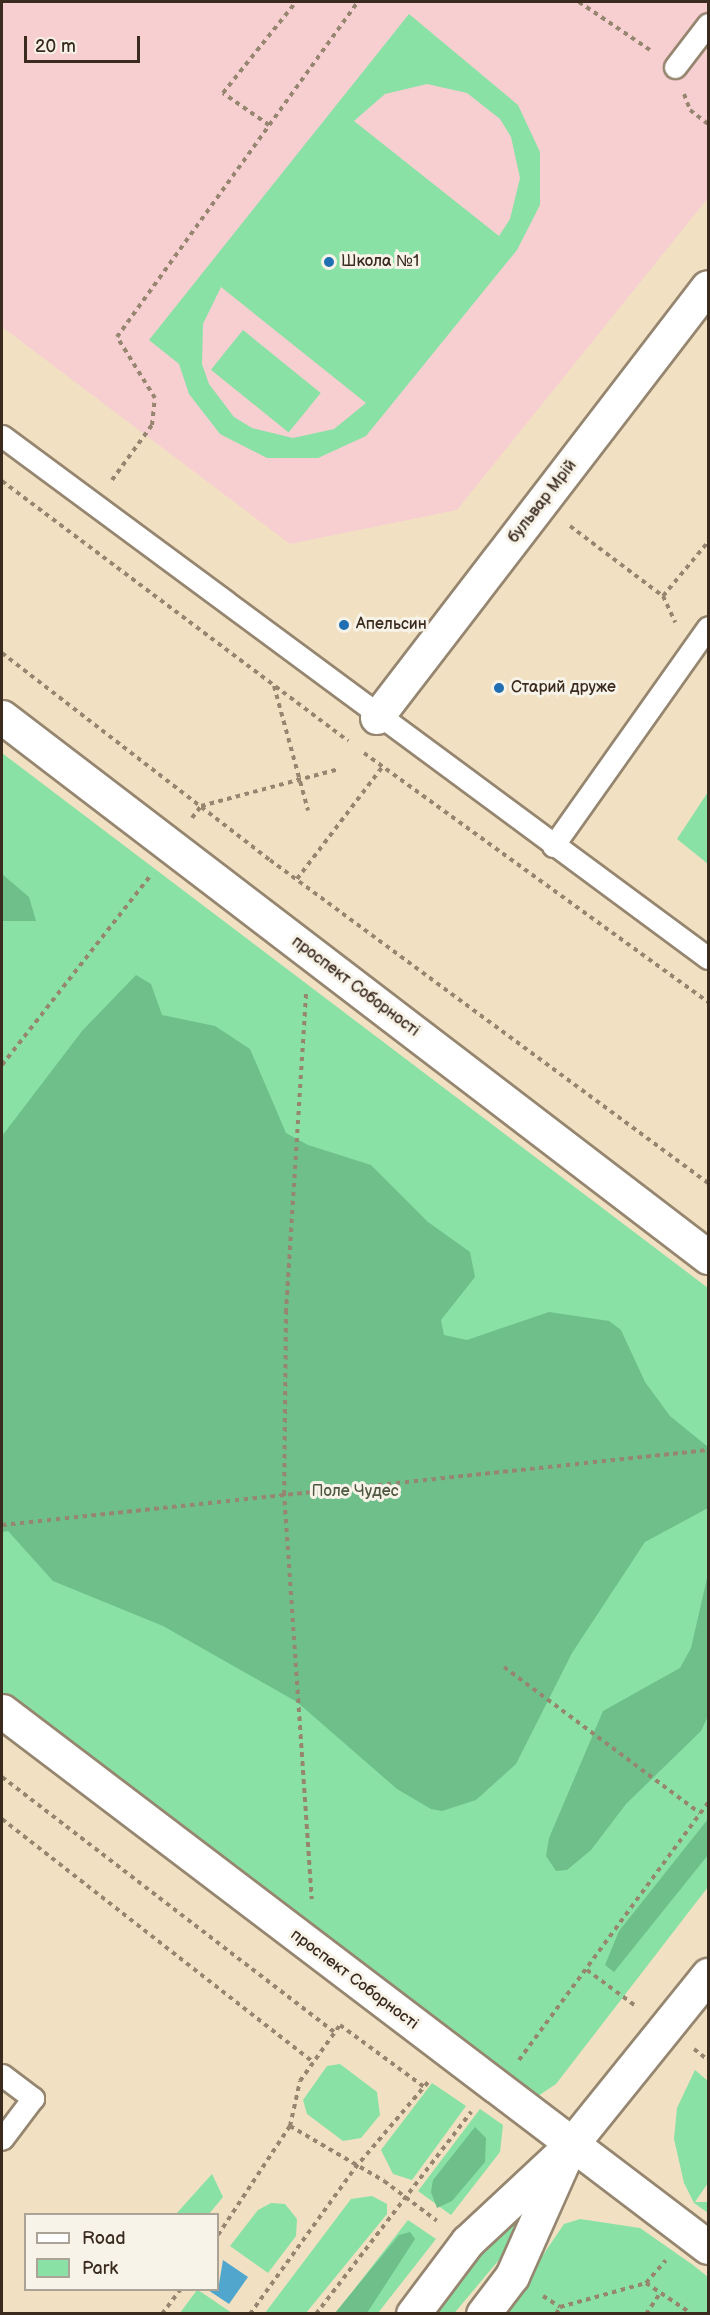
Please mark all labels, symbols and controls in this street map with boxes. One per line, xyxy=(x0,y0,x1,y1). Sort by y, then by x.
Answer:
scale bar xyxy=(27,24,142,62)
text: 20 m xyxy=(35,36,76,57)
place label: Школа №1 xyxy=(341,252,419,272)
marker: Школа №1 xyxy=(322,255,336,269)
street label: бульвар Мрій xyxy=(505,457,581,547)
place label: Апельсин xyxy=(356,615,427,635)
marker: Апельсин xyxy=(337,618,351,632)
place label: Старий друже xyxy=(511,678,616,698)
marker: Старий друже xyxy=(492,681,506,695)
street label: проспект Соборності xyxy=(287,933,423,1041)
park label: Поле Чудес xyxy=(311,1482,399,1502)
street label: проспект Соборності xyxy=(286,1926,422,2034)
legend xyxy=(24,2213,219,2291)
text: Road xyxy=(82,2228,126,2249)
text: Park xyxy=(82,2258,118,2279)

